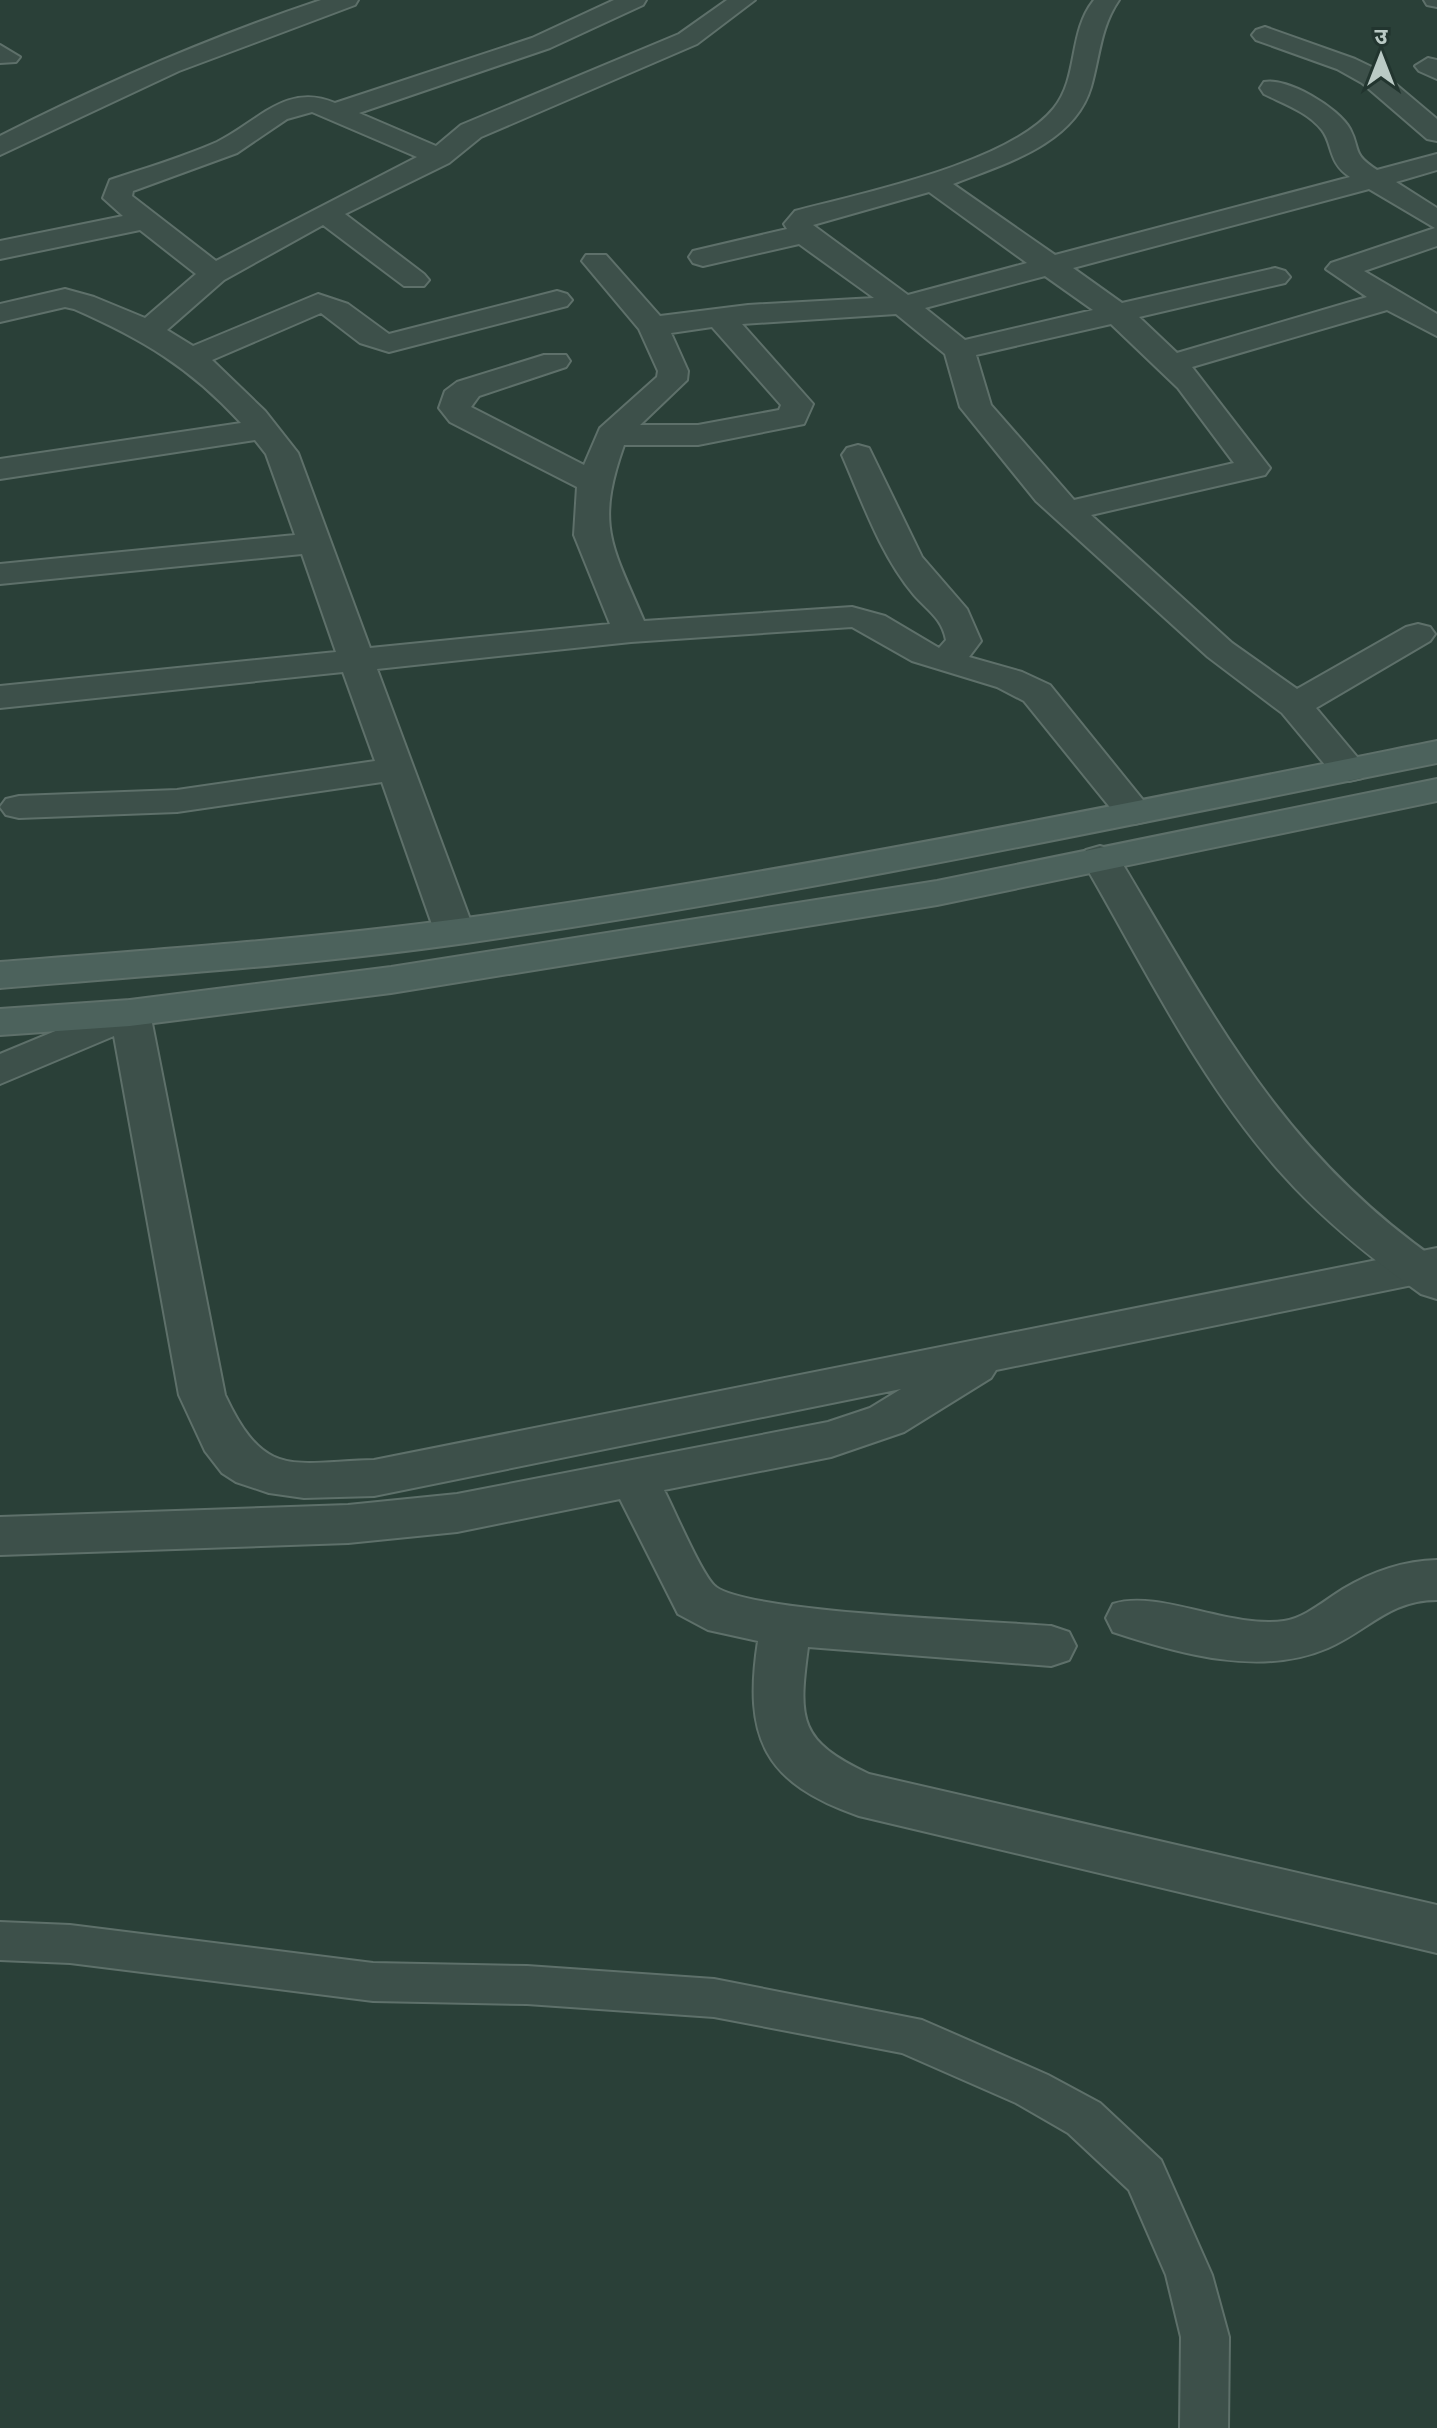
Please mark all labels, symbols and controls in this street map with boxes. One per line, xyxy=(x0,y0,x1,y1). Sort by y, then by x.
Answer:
north arrow xyxy=(1341,16,1421,96)
text: उ xyxy=(1375,24,1389,50)

